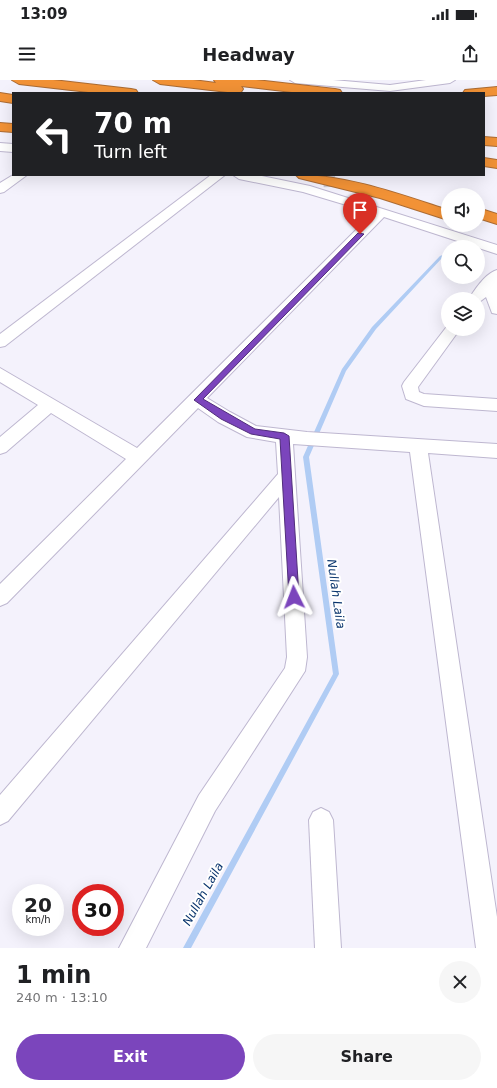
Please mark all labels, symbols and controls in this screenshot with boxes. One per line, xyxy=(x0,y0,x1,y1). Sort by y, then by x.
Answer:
text: 13:09 xyxy=(20,5,68,23)
icon: menu xyxy=(16,43,38,65)
icon: share xyxy=(459,43,481,65)
text: Headway xyxy=(202,44,295,65)
text: 70 m xyxy=(94,107,172,140)
icon: left xyxy=(28,108,80,160)
text: Turn left xyxy=(94,141,167,162)
map controls xyxy=(441,188,485,336)
button: sound xyxy=(441,188,485,232)
pin xyxy=(343,193,377,234)
icon: arrive xyxy=(349,199,371,221)
button: search xyxy=(441,240,485,284)
button: layers xyxy=(441,292,485,336)
water label: Nullah Laila xyxy=(324,558,348,630)
position arrow xyxy=(273,576,315,618)
water label: Nullah Laila xyxy=(180,860,226,928)
speed limit sign: 30 xyxy=(72,884,124,936)
text: 20 xyxy=(24,893,52,917)
text: km/h xyxy=(25,914,51,925)
text: 1 min xyxy=(16,961,91,989)
button: close xyxy=(439,961,481,1003)
text: 240 m · 13:10 xyxy=(16,990,107,1005)
button: Exit xyxy=(16,1034,245,1080)
button: Share xyxy=(253,1034,481,1080)

